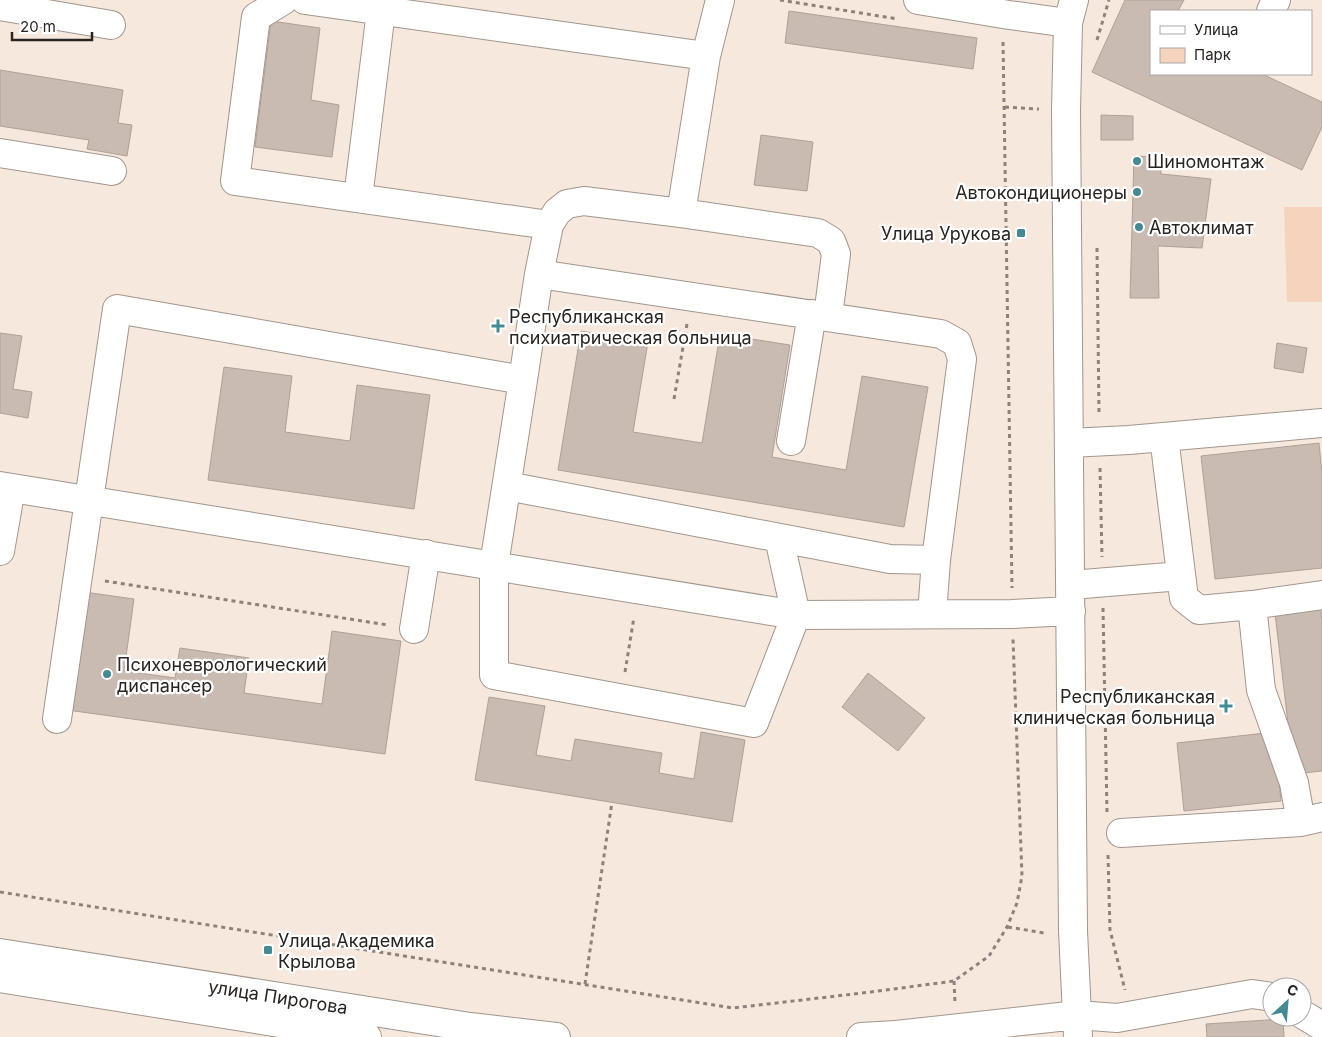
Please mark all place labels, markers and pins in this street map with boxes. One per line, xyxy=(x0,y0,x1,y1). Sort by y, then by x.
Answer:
place label: Шиномонтаж xyxy=(1147,151,1265,172)
marker: Шиномонтаж xyxy=(1131,155,1143,167)
place label: Автокондиционеры xyxy=(955,182,1127,203)
marker: Автокондиционеры xyxy=(1131,186,1143,198)
place label: Автоклимат xyxy=(1149,217,1254,238)
marker: Автоклимат xyxy=(1133,221,1145,233)
place label: Улица Урукова xyxy=(881,223,1011,244)
marker: Улица Урукова xyxy=(1015,227,1027,239)
place label: Республиканская психиатрическая больница xyxy=(509,306,752,348)
marker: Республиканская психиатрическая больница xyxy=(491,319,505,333)
place label: Психоневрологический диспансер xyxy=(117,654,327,696)
marker: Психоневрологический диспансер xyxy=(101,668,113,680)
place label: Республиканская клиническая больница xyxy=(1013,686,1215,728)
marker: Республиканская клиническая больница xyxy=(1219,699,1233,713)
place label: Улица Академика Крылова xyxy=(278,930,435,972)
marker: Улица Академика Крылова xyxy=(262,944,274,956)

